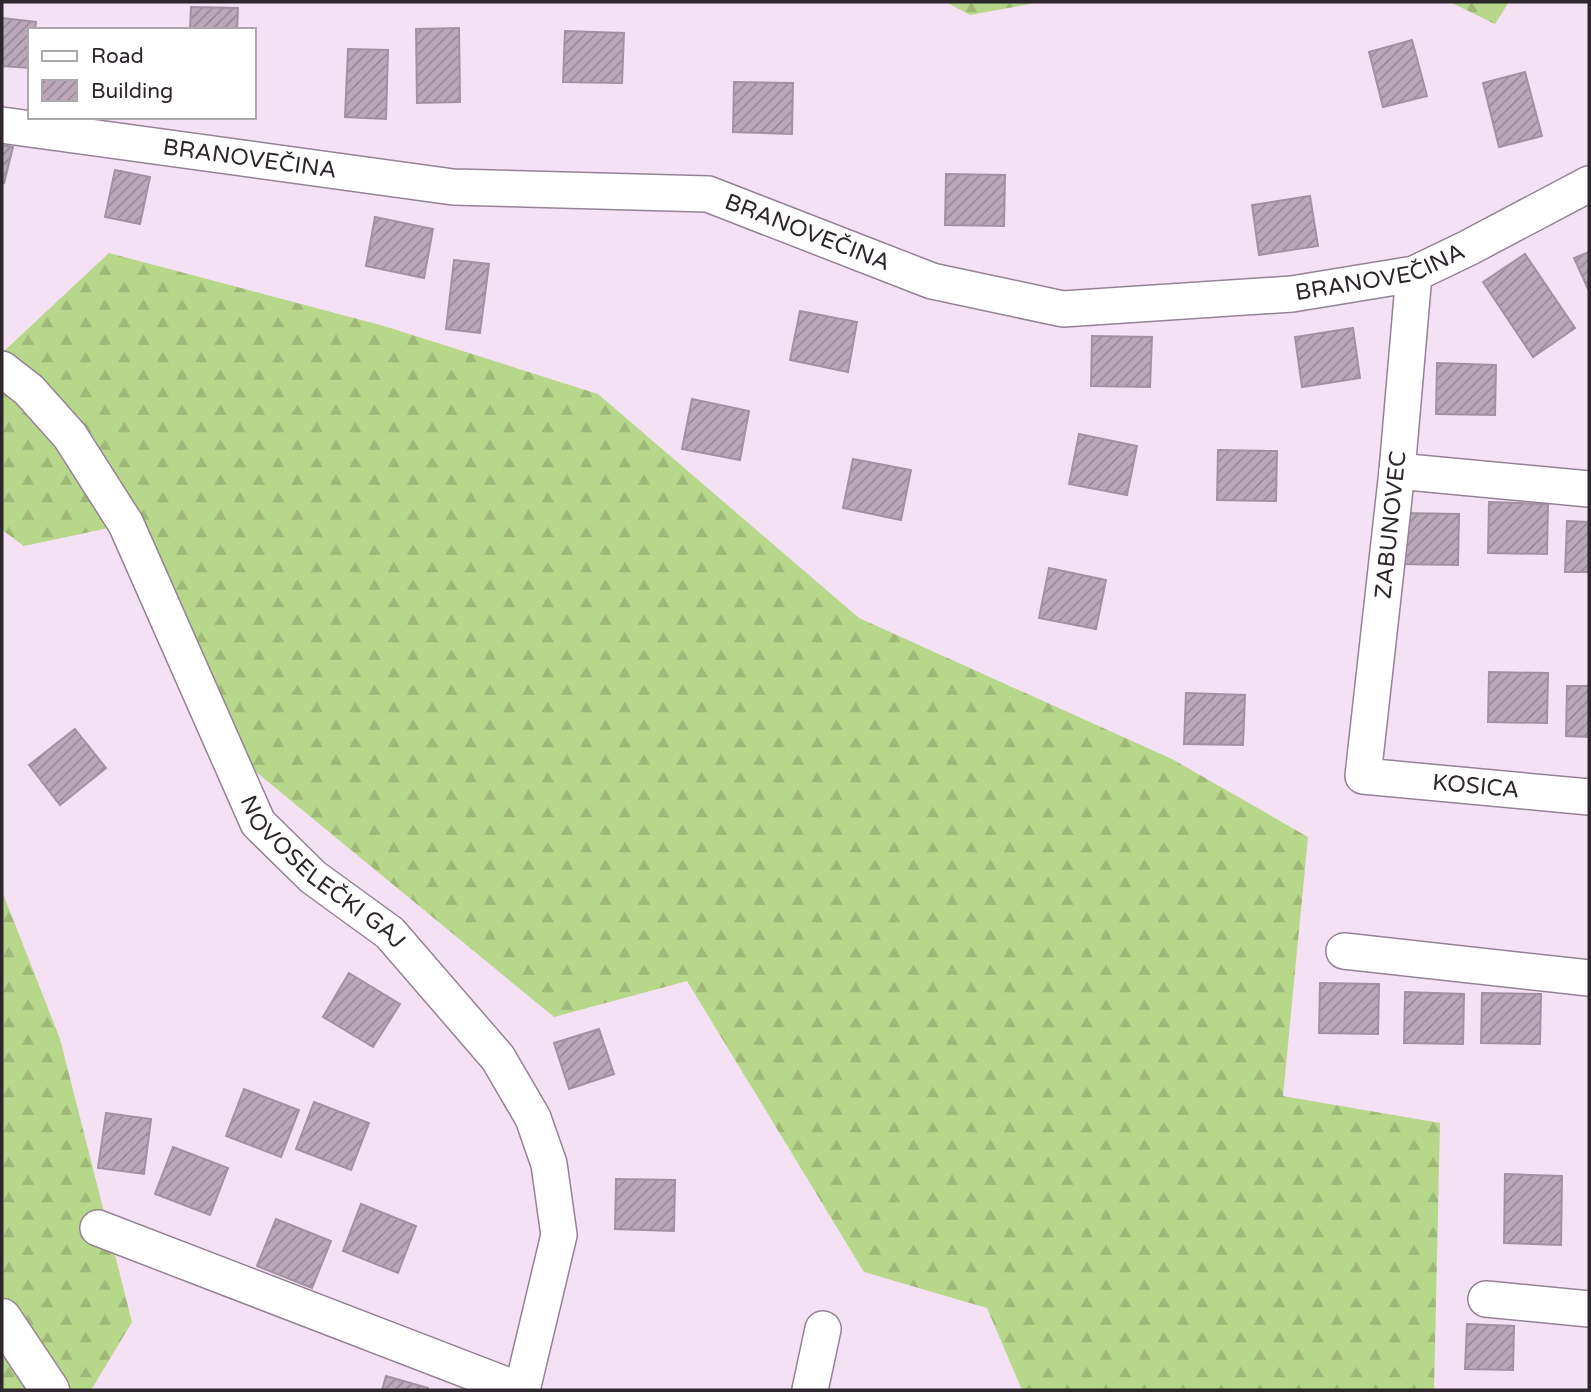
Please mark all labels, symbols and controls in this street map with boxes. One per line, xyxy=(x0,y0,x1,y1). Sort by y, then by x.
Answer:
legend xyxy=(28,28,256,119)
text: Road xyxy=(91,44,144,69)
text: Building xyxy=(91,79,173,104)
street label: BRANOVEČINA xyxy=(161,133,338,185)
street label: BRANOVEČINA xyxy=(721,188,894,277)
street label: BRANOVEČINA xyxy=(1293,238,1469,307)
street label: ZABUNOVEC xyxy=(1369,450,1413,600)
street label: KOSICA xyxy=(1431,769,1521,804)
street label: NOVOSELEČKI GAJ xyxy=(234,791,411,954)

